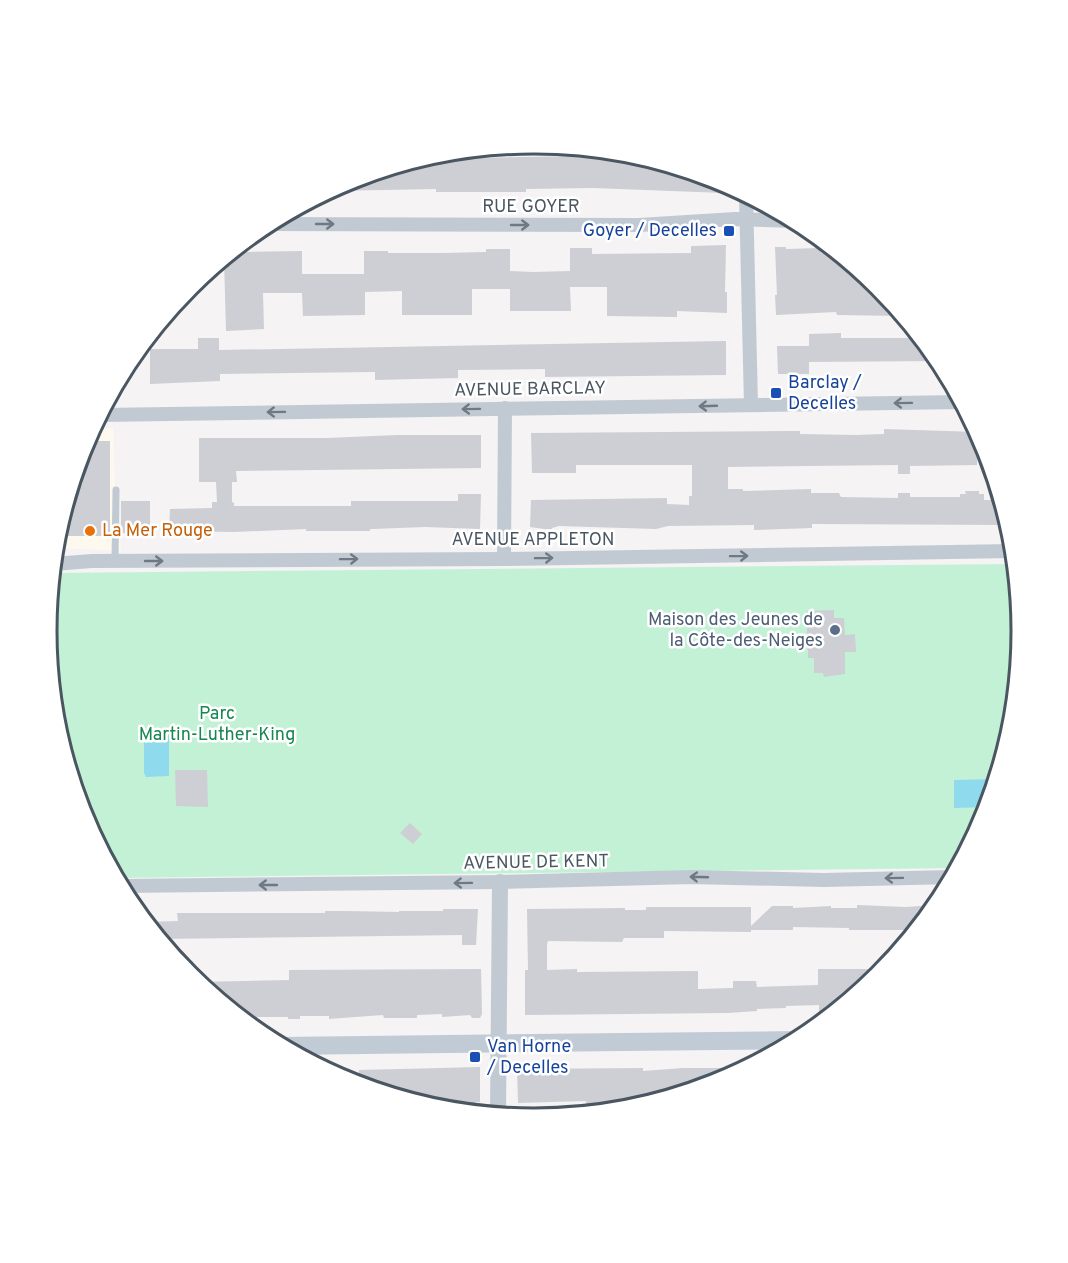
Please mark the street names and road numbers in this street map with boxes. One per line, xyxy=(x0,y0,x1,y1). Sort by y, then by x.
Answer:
street label: RUE GOYER xyxy=(482,196,580,219)
street label: AVENUE BARCLAY xyxy=(454,377,606,403)
street label: AVENUE APPLETON xyxy=(452,529,614,552)
street label: AVENUE DE KENT xyxy=(463,850,609,876)

